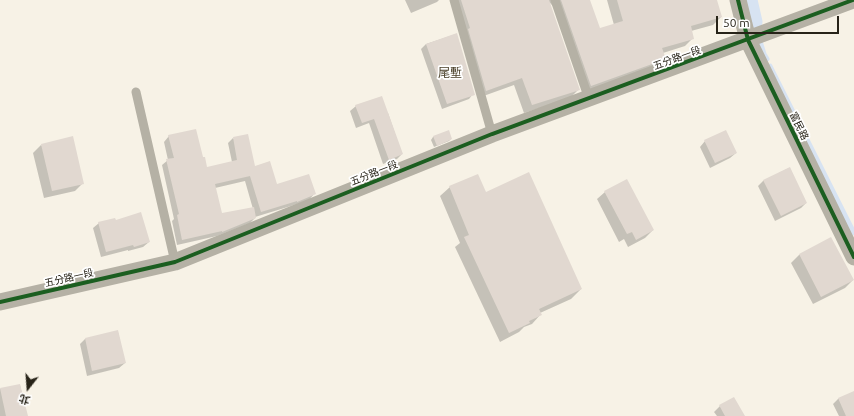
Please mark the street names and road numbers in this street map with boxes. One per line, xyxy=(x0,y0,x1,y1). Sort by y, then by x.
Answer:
street label: 五分路一段 xyxy=(651,44,703,72)
street label: 富民路 xyxy=(787,110,811,142)
street label: 五分路一段 xyxy=(349,158,399,188)
street label: 五分路一段 xyxy=(43,267,95,289)

